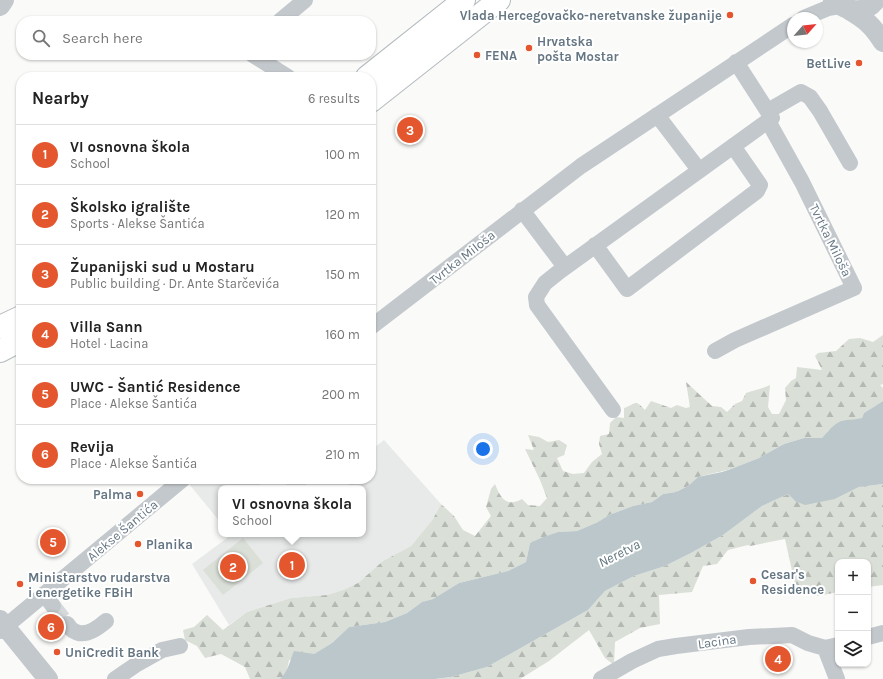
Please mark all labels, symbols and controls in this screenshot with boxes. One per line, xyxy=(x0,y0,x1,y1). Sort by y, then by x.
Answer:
place label: Vlada Hercegovačko-neretvanske županije xyxy=(460,8,722,23)
marker: Vlada Hercegovačko-neretvanske županije xyxy=(725,10,735,20)
north arrow xyxy=(787,12,823,48)
search box xyxy=(16,16,376,60)
icon: search xyxy=(30,27,52,49)
text: Search here xyxy=(62,29,143,47)
place label: Hrvatska pošta Mostar xyxy=(537,34,619,64)
marker: Hrvatska pošta Mostar xyxy=(524,43,534,53)
place label: FENA xyxy=(485,48,517,63)
marker: FENA xyxy=(472,50,482,60)
place label: BetLive xyxy=(806,56,851,71)
marker: BetLive xyxy=(854,58,864,68)
text: Nearby xyxy=(32,88,89,108)
text: 6 results xyxy=(308,91,360,106)
pin: 3 xyxy=(397,115,423,145)
text: VI osnovna škola xyxy=(70,138,190,156)
text: 1 xyxy=(43,147,47,162)
text: 100 m xyxy=(325,147,360,162)
text: School xyxy=(70,156,110,171)
text: Školsko igralište xyxy=(70,198,190,216)
street label: Tvrtka Miloša xyxy=(807,201,855,279)
text: 2 xyxy=(41,207,49,222)
text: 120 m xyxy=(325,207,360,222)
text: Sports · Alekse Šantića xyxy=(70,216,205,231)
street label: Tvrtka Miloša xyxy=(427,227,498,288)
text: Županijski sud u Mostaru xyxy=(70,258,255,276)
text: 3 xyxy=(41,267,49,282)
text: 150 m xyxy=(325,267,360,282)
text: Public building · Dr. Ante Starčevića xyxy=(70,276,279,291)
text: Villa Sann xyxy=(70,318,143,336)
text: 4 xyxy=(41,327,49,342)
text: 160 m xyxy=(325,327,360,342)
text: Hotel · Lacina xyxy=(70,336,148,351)
text: UWC - Šantić Residence xyxy=(70,378,240,396)
text: 5 xyxy=(41,387,49,402)
text: 200 m xyxy=(322,387,360,402)
text: Place · Alekse Šantića xyxy=(70,396,197,411)
text: Revija xyxy=(70,438,114,456)
your location xyxy=(473,439,493,459)
text: 6 xyxy=(41,447,49,462)
text: 210 m xyxy=(325,447,360,462)
text: Place · Alekse Šantića xyxy=(70,456,197,471)
popup xyxy=(218,485,366,537)
place label: Palma xyxy=(93,487,132,502)
marker: Palma xyxy=(135,489,145,499)
text: VI osnovna škola xyxy=(232,495,352,513)
street label: Alekse Šantića xyxy=(83,496,161,564)
text: School xyxy=(232,513,272,528)
pin: 5 xyxy=(40,527,66,557)
water label: Neretva xyxy=(596,536,643,571)
place label: Planika xyxy=(146,537,193,552)
marker: Planika xyxy=(133,539,143,549)
pin: 1 xyxy=(279,550,305,580)
pin: 2 xyxy=(220,552,246,582)
map controls xyxy=(835,559,871,667)
button: + xyxy=(835,559,871,595)
place label: Cesar's Residence xyxy=(761,567,824,597)
place label: Ministarstvo rudarstva i energetike FBiH xyxy=(28,570,170,600)
marker: Cesar's Residence xyxy=(748,576,758,586)
marker: Ministarstvo rudarstva i energetike FBiH xyxy=(15,579,25,589)
button: − xyxy=(835,595,871,631)
pin: 6 xyxy=(38,612,64,642)
street label: Lacina xyxy=(697,631,737,652)
button: layers xyxy=(835,631,871,667)
pin: 4 xyxy=(765,644,791,674)
place label: UniCredit Bank xyxy=(65,645,159,660)
marker: UniCredit Bank xyxy=(52,647,62,657)

